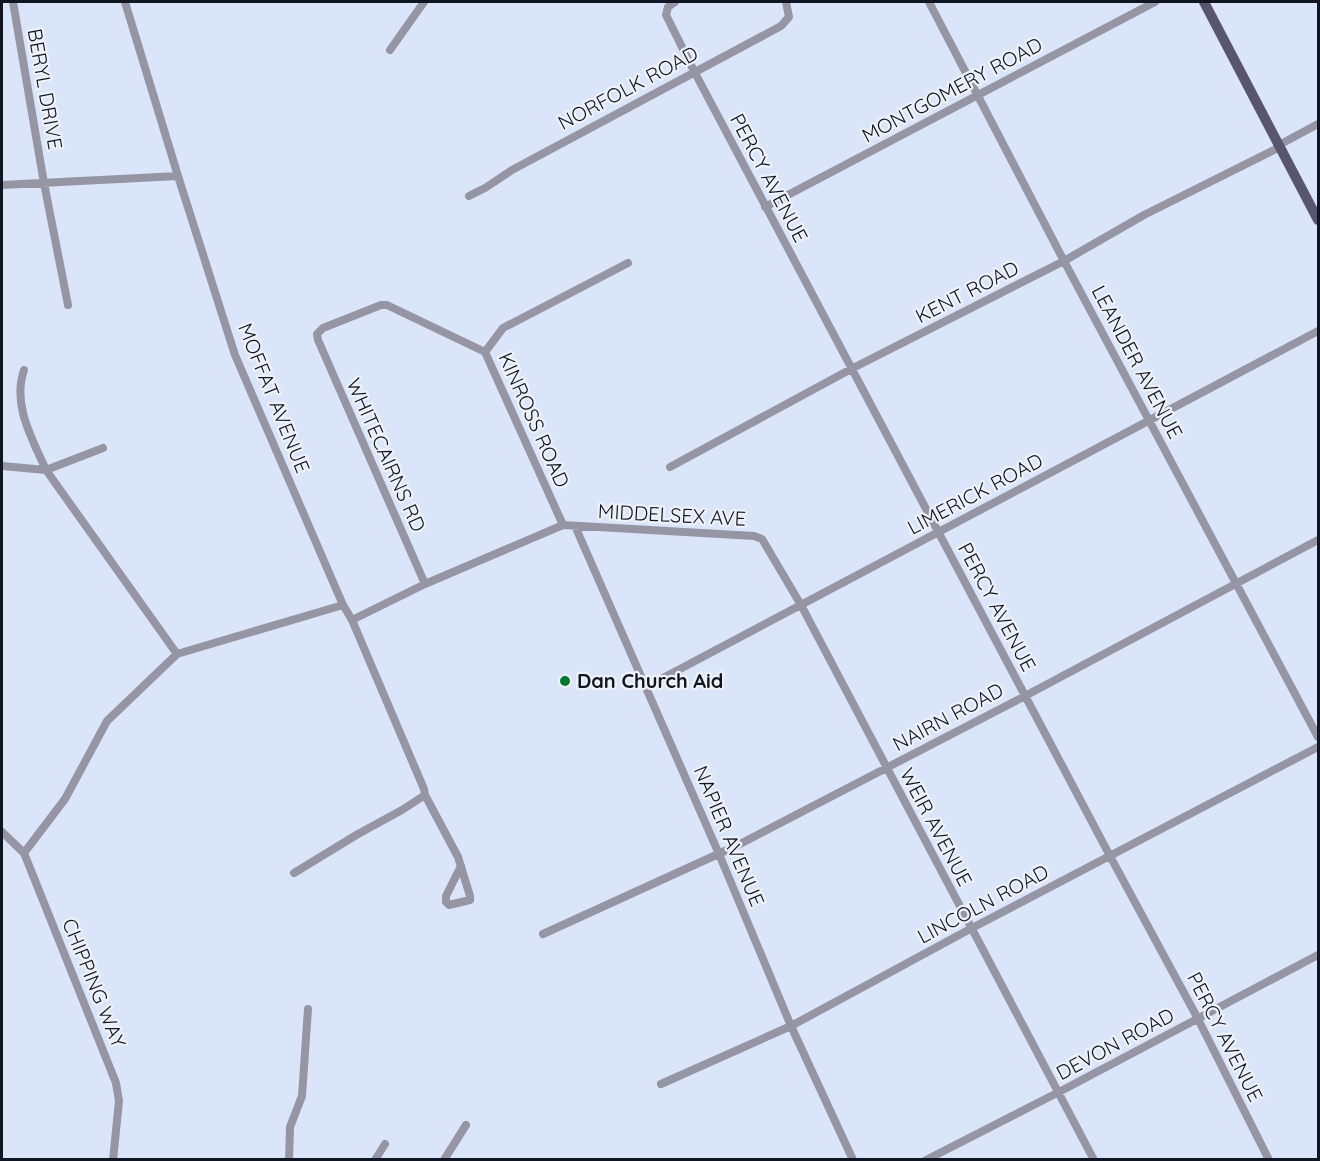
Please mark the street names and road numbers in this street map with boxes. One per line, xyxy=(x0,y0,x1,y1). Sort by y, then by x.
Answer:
street label: BERYL DRIVE xyxy=(23,27,68,151)
street label: MONTGOMERY ROAD xyxy=(857,31,1046,148)
street label: NORFOLK ROAD xyxy=(553,40,702,135)
street label: PERCY AVENUE xyxy=(725,109,814,246)
street label: KENT ROAD xyxy=(911,255,1023,328)
street label: LEANDER AVENUE xyxy=(1086,281,1188,443)
street label: MOFFAT AVENUE xyxy=(233,319,316,476)
street label: KINROSS ROAD xyxy=(493,348,575,491)
street label: WHITECAIRNS RD xyxy=(341,374,432,536)
street label: LIMERICK ROAD xyxy=(903,447,1047,540)
street label: MIDDELSEX AVE xyxy=(597,498,747,531)
street label: PERCY AVENUE xyxy=(953,538,1042,675)
street label: NAIRN ROAD xyxy=(888,677,1007,756)
street label: NAPIER AVENUE xyxy=(689,762,770,910)
street label: WEIR AVENUE xyxy=(895,763,978,890)
street label: LINCOLN ROAD xyxy=(913,858,1053,949)
street label: CHIPPING WAY xyxy=(57,914,132,1051)
street label: PERCY AVENUE xyxy=(1182,968,1269,1106)
street label: DEVON ROAD xyxy=(1052,1002,1178,1085)

